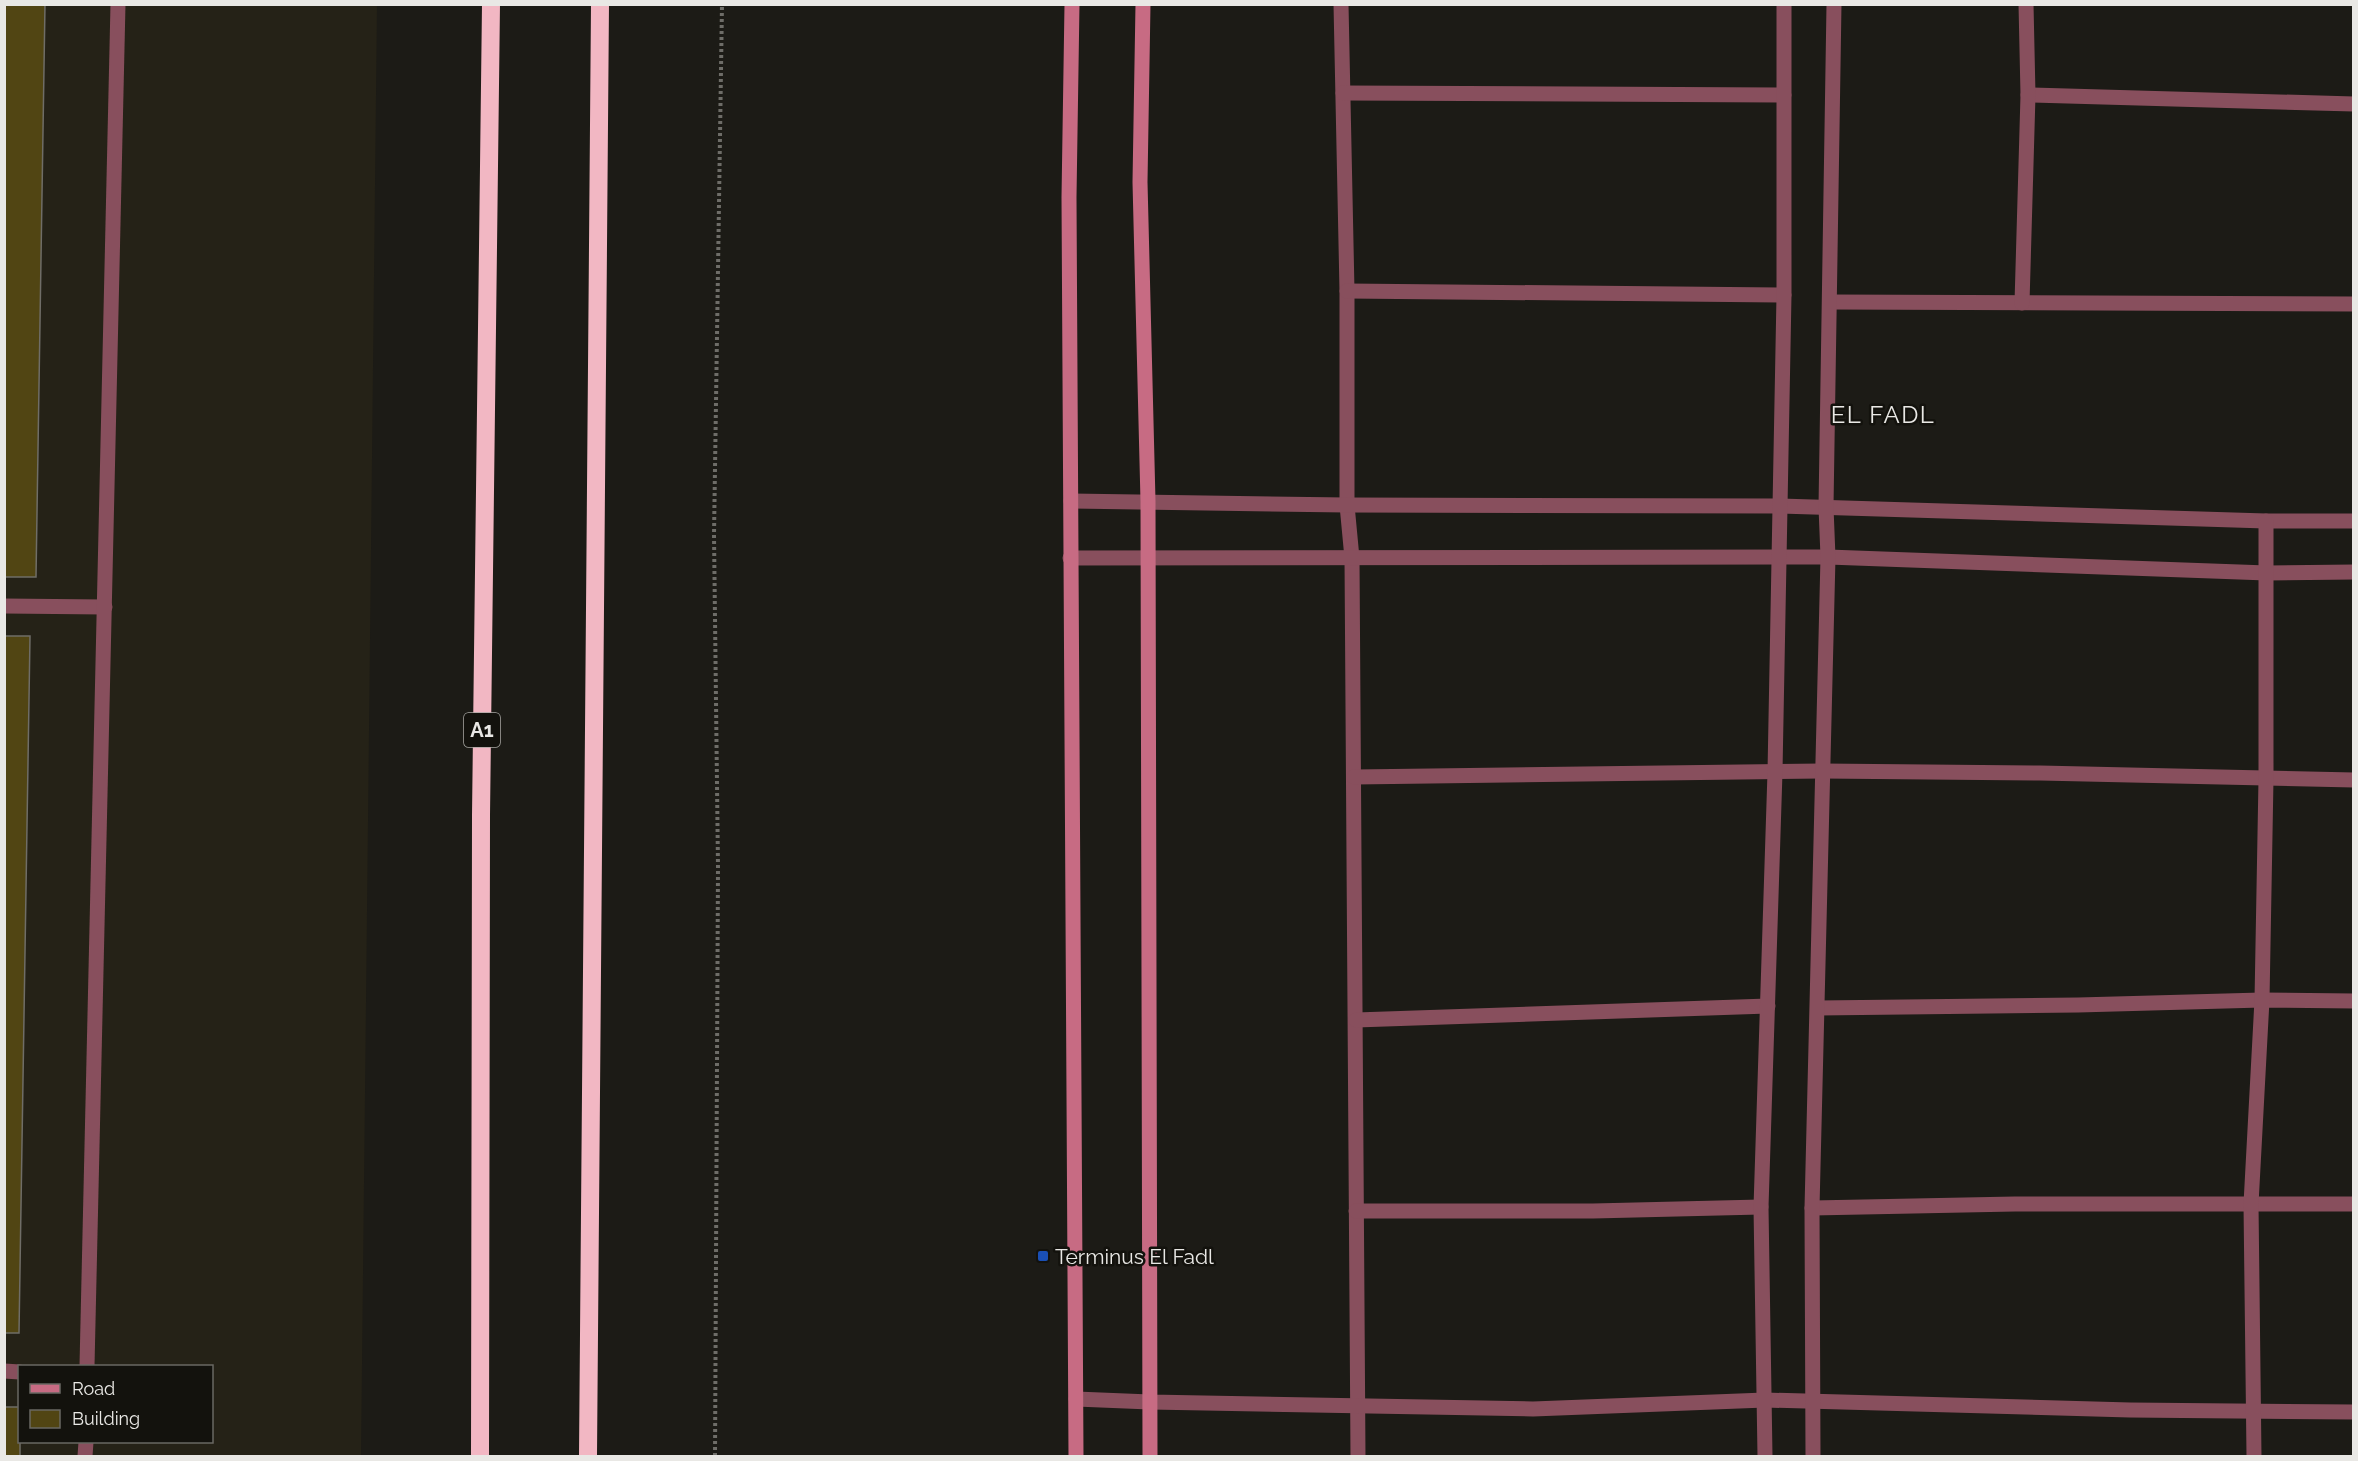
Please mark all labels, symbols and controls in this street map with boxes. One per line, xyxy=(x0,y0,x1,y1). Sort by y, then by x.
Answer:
district label: EL FADL xyxy=(1831,400,1935,429)
road number: A1 xyxy=(464,713,500,747)
place label: Terminus El Fadl xyxy=(1055,1244,1214,1269)
marker: Terminus El Fadl xyxy=(1036,1249,1050,1263)
legend xyxy=(18,1365,213,1443)
text: Road xyxy=(72,1378,115,1399)
text: Building xyxy=(72,1408,140,1429)

